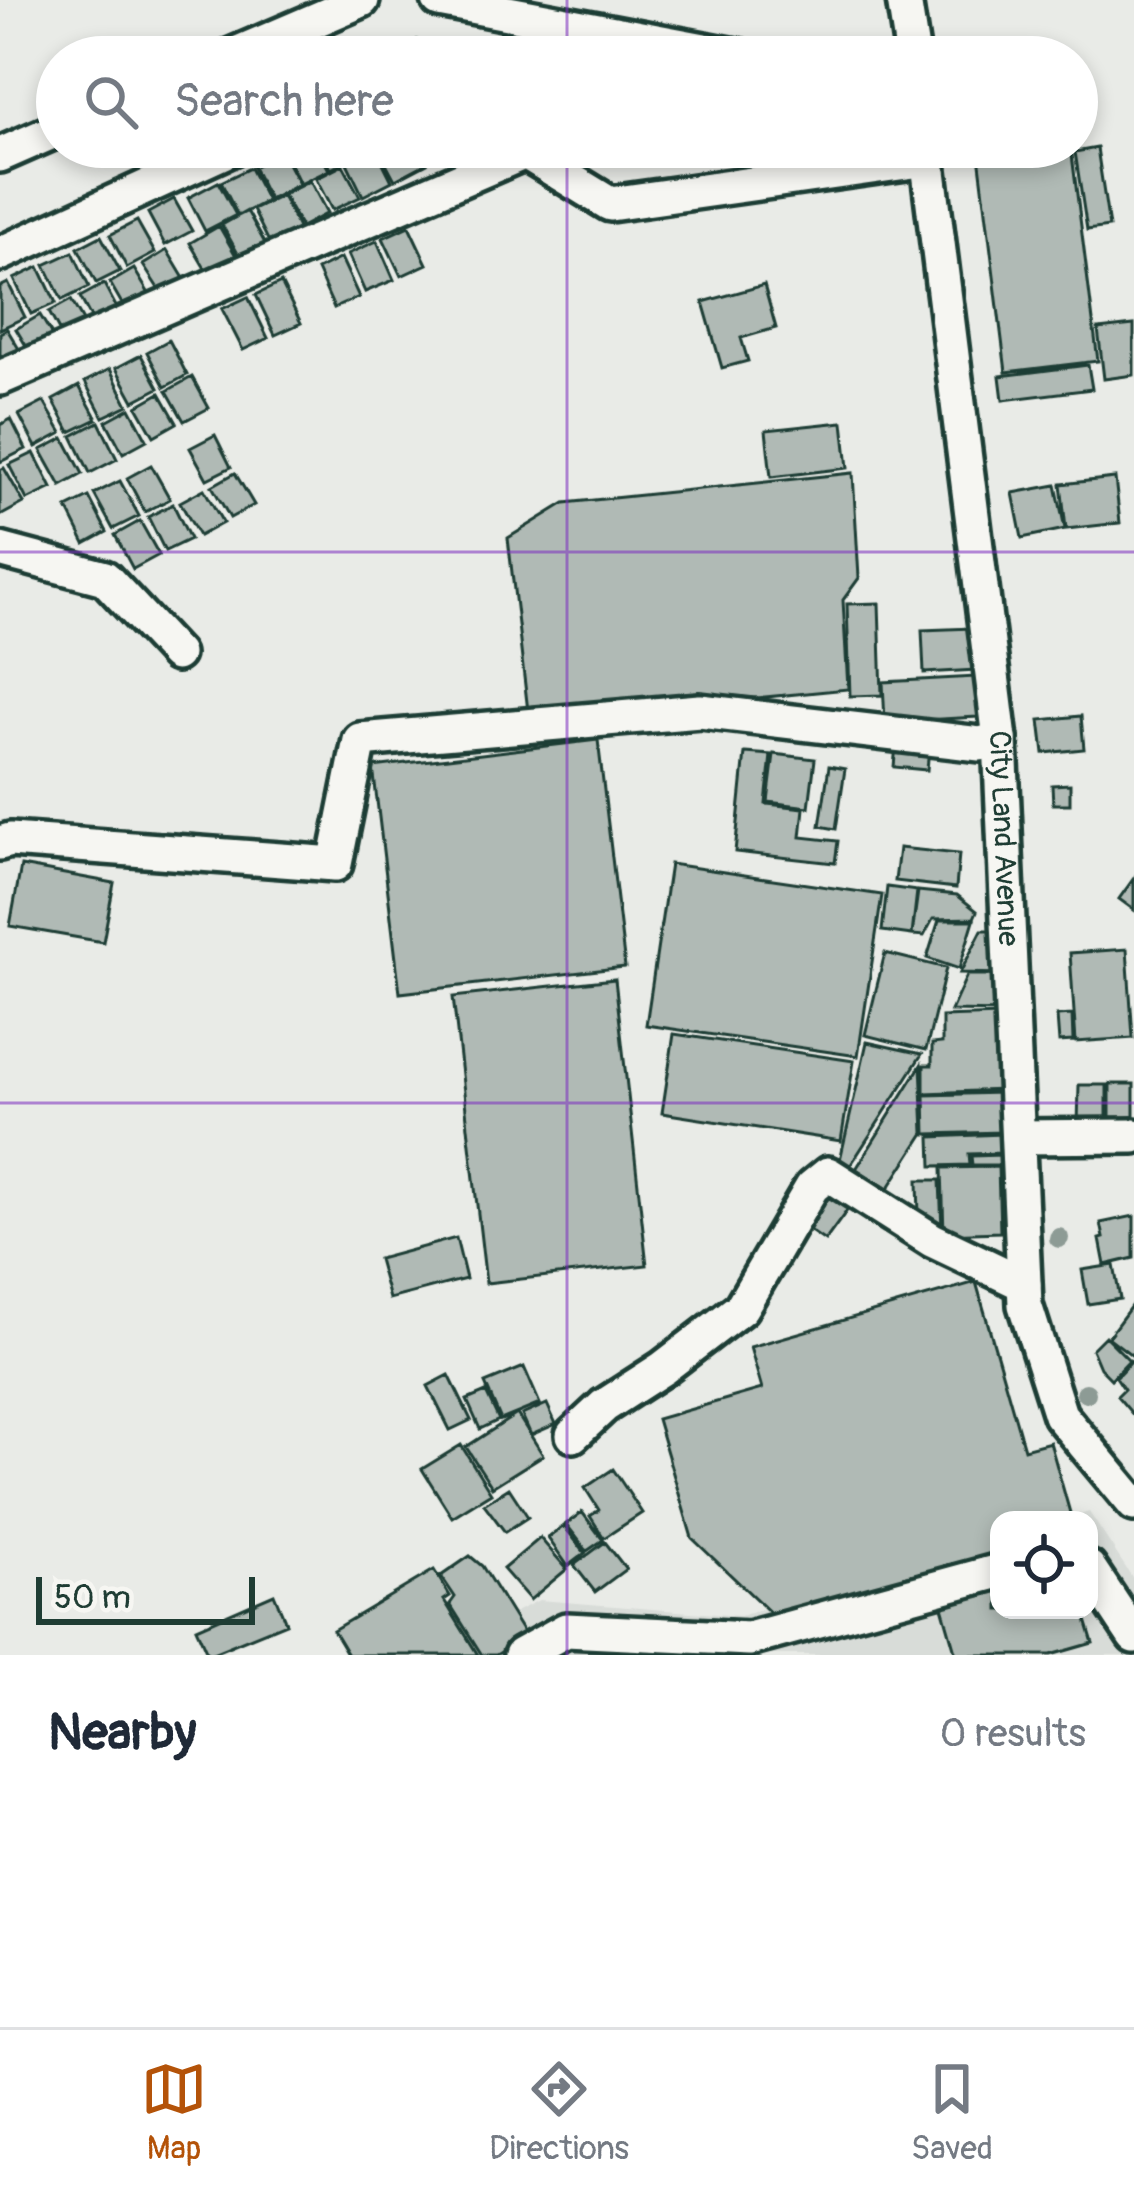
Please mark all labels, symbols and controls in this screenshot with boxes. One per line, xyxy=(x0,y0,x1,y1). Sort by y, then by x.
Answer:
search box xyxy=(36,36,1098,168)
icon: search xyxy=(78,69,144,135)
text: Search here xyxy=(174,74,394,130)
street label: City Land Avenue xyxy=(981,730,1028,947)
map controls xyxy=(990,1511,1098,1619)
button: locate xyxy=(990,1511,1098,1619)
scale bar xyxy=(36,1571,255,1624)
text: 50 m xyxy=(54,1577,131,1618)
text: Nearby xyxy=(48,1701,196,1765)
text: 0 results xyxy=(940,1709,1086,1758)
tab: Map xyxy=(141,2056,207,2169)
tab: Directions xyxy=(489,2056,629,2169)
tab: Saved xyxy=(911,2056,993,2169)

